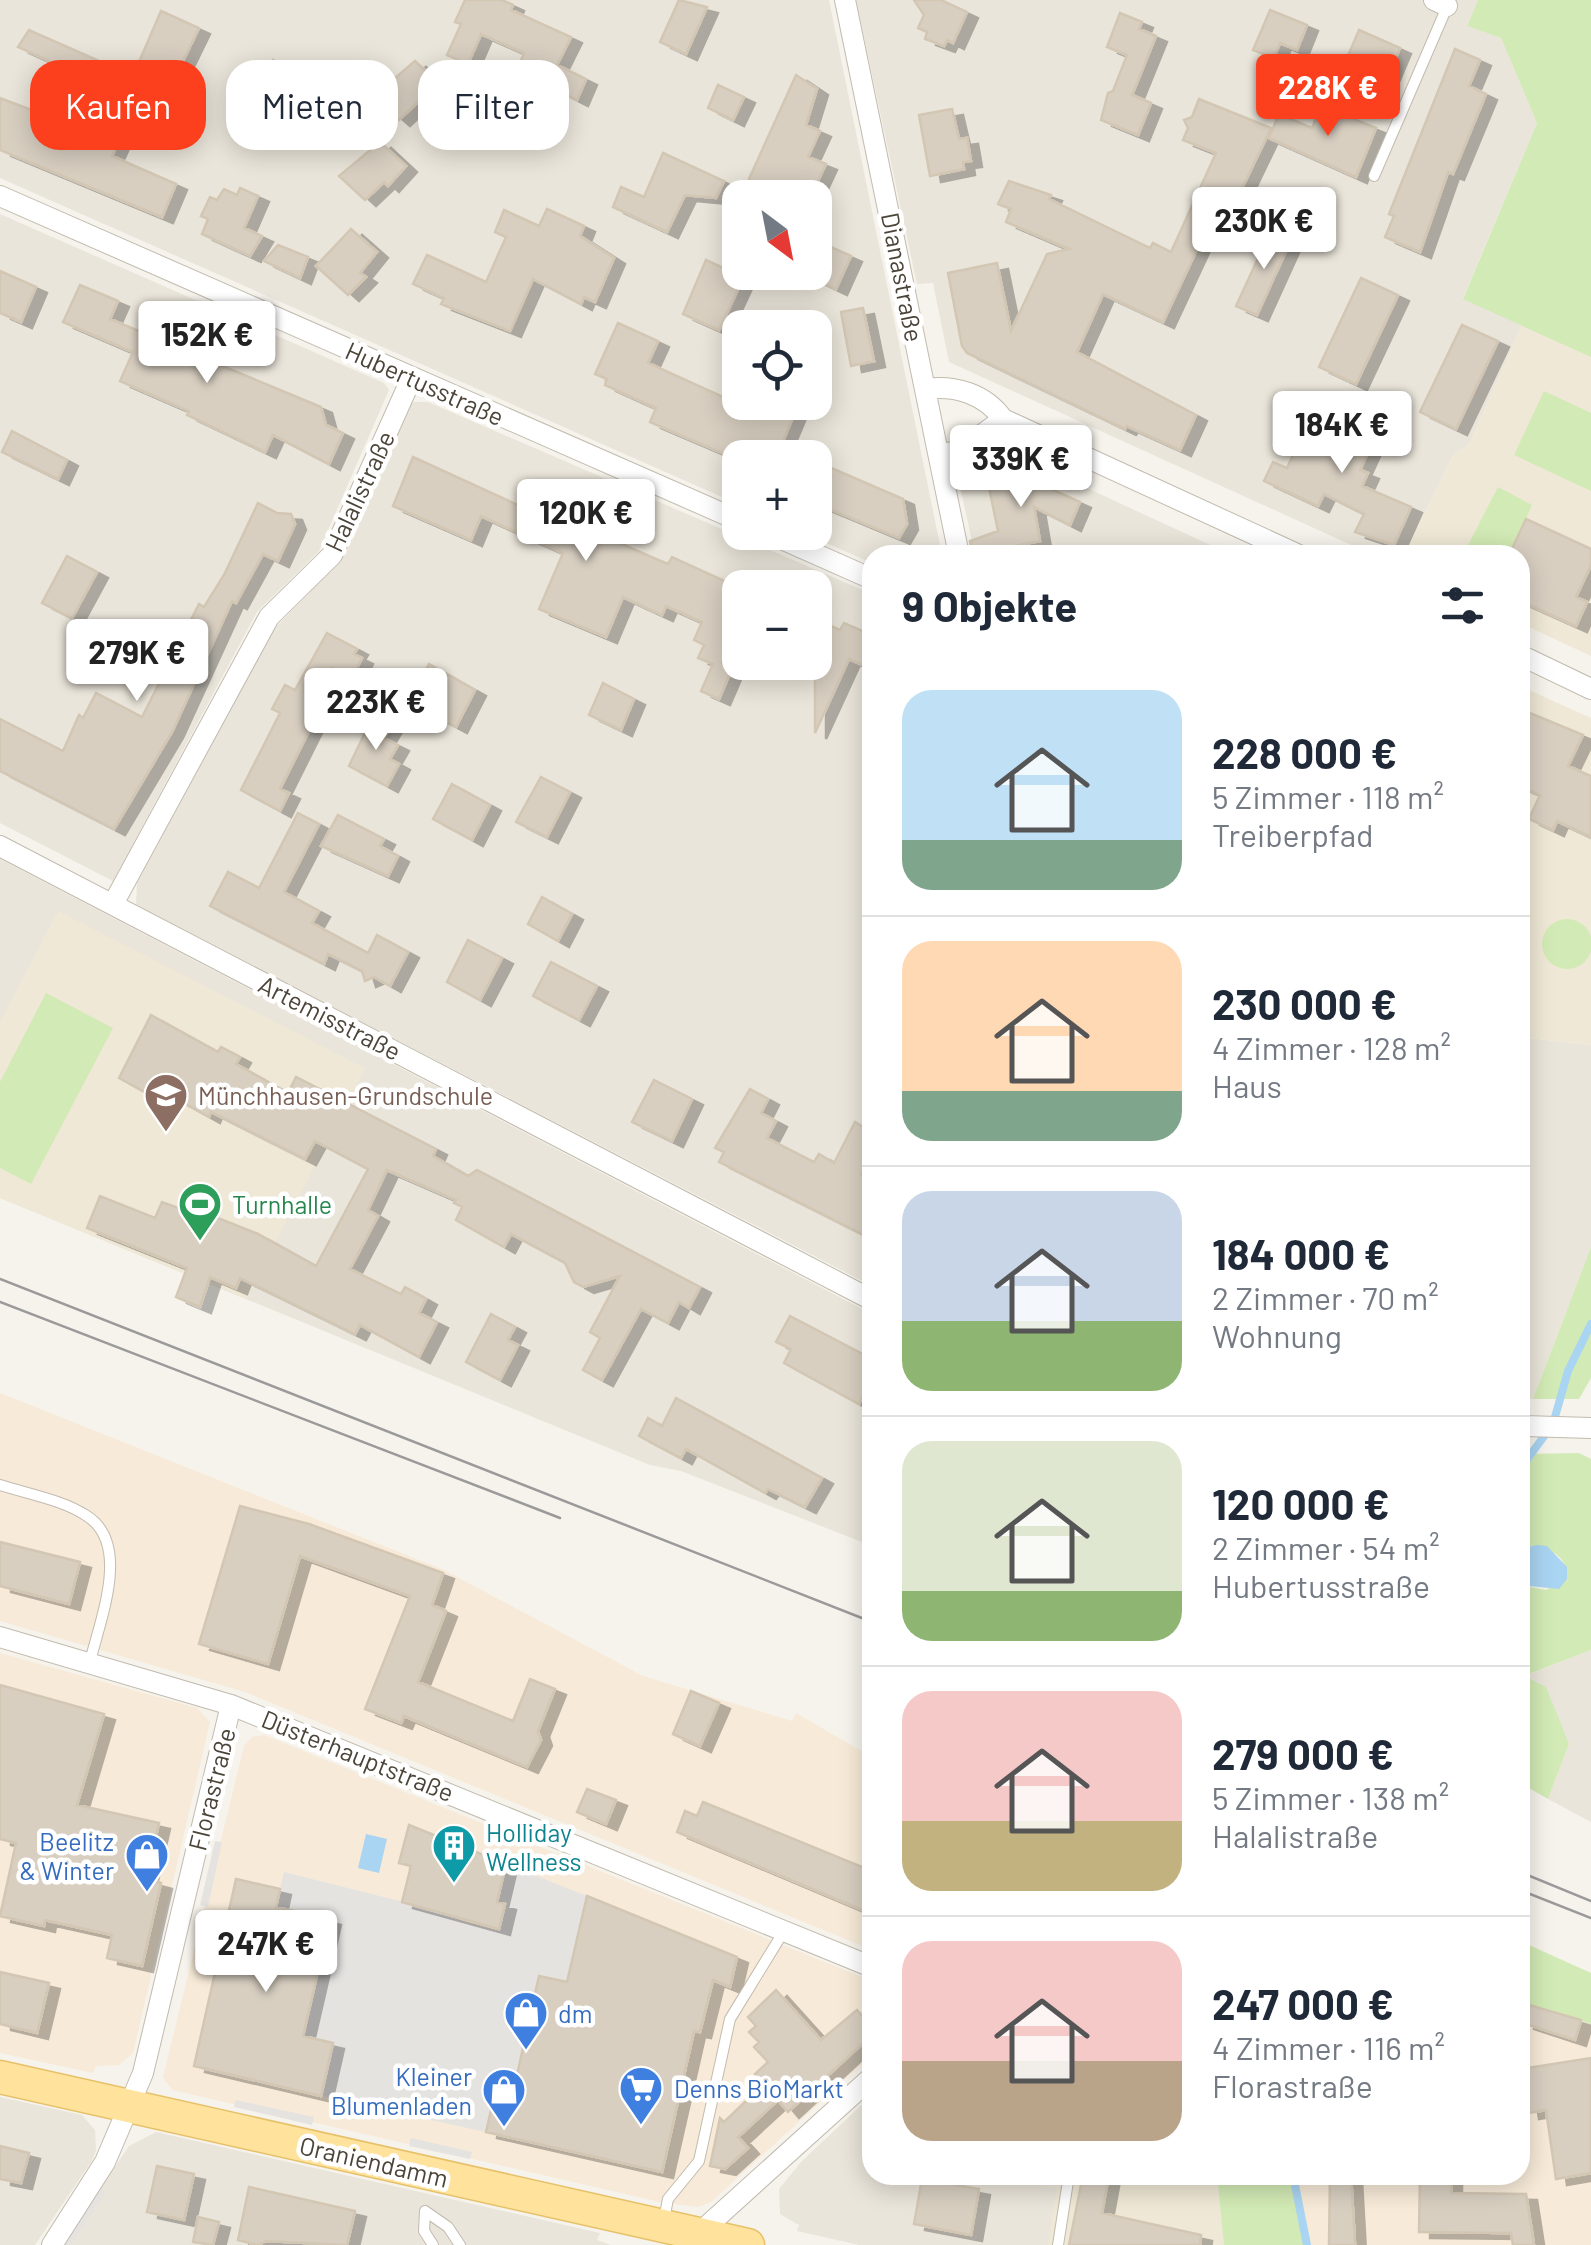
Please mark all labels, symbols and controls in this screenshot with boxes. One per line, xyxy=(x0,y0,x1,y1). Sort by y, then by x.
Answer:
pin: 228K € xyxy=(1247,54,1409,139)
chip: Kaufen xyxy=(30,60,206,150)
chip: Mieten xyxy=(226,60,398,150)
chip: Filter xyxy=(418,60,569,150)
text: 228K € xyxy=(1278,67,1378,105)
north arrow xyxy=(722,180,832,290)
map controls xyxy=(722,180,832,680)
pin: 230K € xyxy=(1183,187,1345,272)
text: 230K € xyxy=(1214,200,1314,238)
street label: Dianastraße xyxy=(876,210,930,344)
pin: 152K € xyxy=(126,301,288,386)
button: locate xyxy=(722,310,832,420)
text: 152K € xyxy=(160,314,254,352)
street label: Hubertusstraße xyxy=(341,335,509,431)
pin: 184K € xyxy=(1261,391,1423,476)
text: 184K € xyxy=(1295,404,1389,442)
pin: 339K € xyxy=(940,425,1102,510)
street label: Halalistraße xyxy=(318,426,400,556)
text: 339K € xyxy=(972,438,1070,476)
button: + xyxy=(722,440,832,550)
pin: 120K € xyxy=(505,479,667,564)
text: 120K € xyxy=(539,492,633,530)
button: − xyxy=(722,570,832,680)
icon: filters xyxy=(1435,578,1490,633)
text: 9 Objekte xyxy=(902,580,1077,630)
pin: 279K € xyxy=(56,619,218,704)
text: 279K € xyxy=(88,632,186,670)
pin: 223K € xyxy=(295,668,457,753)
text: 223K € xyxy=(326,681,426,719)
text: 228 000 € xyxy=(1212,727,1397,777)
icon: home xyxy=(982,730,1102,850)
text: 5 Zimmer · 118 m² xyxy=(1212,777,1444,815)
text: Treiberpfad xyxy=(1212,815,1373,853)
street label: Artemisstraße xyxy=(254,968,406,1066)
text: 230 000 € xyxy=(1212,978,1397,1028)
icon: home xyxy=(982,981,1102,1101)
text: 4 Zimmer · 128 m² xyxy=(1212,1028,1451,1066)
text: Haus xyxy=(1212,1066,1282,1104)
school or university icon: Münchhausen-Grundschule xyxy=(143,1072,189,1133)
place label: Münchhausen-Grundschule xyxy=(198,1080,493,1110)
sports icon: Turnhalle xyxy=(177,1181,223,1242)
place label: Turnhalle xyxy=(232,1189,332,1219)
text: 184 000 € xyxy=(1212,1228,1390,1278)
icon: home xyxy=(982,1231,1102,1351)
text: 2 Zimmer · 70 m² xyxy=(1212,1278,1439,1316)
text: Wohnung xyxy=(1212,1316,1342,1354)
text: 120 000 € xyxy=(1212,1478,1390,1528)
icon: home xyxy=(982,1481,1102,1601)
text: 2 Zimmer · 54 m² xyxy=(1212,1528,1440,1566)
text: Hubertusstraße xyxy=(1212,1566,1430,1604)
street label: Düsterhauptstraße xyxy=(258,1703,458,1807)
street label: Florastraße xyxy=(181,1724,241,1854)
text: 279 000 € xyxy=(1212,1728,1394,1778)
icon: home xyxy=(982,1731,1102,1851)
text: 5 Zimmer · 138 m² xyxy=(1212,1778,1449,1816)
text: Halalistraße xyxy=(1212,1816,1378,1854)
place label: Holliday Wellness xyxy=(486,1817,582,1876)
building icon: Holliday Wellness xyxy=(431,1823,477,1884)
place label: Beelitz & Winter xyxy=(20,1826,114,1885)
shop icon: Beelitz & Winter xyxy=(124,1832,170,1893)
pin: 247K € xyxy=(185,1910,347,1995)
text: 247K € xyxy=(217,1923,315,1961)
text: 247 000 € xyxy=(1212,1978,1394,2028)
icon: home xyxy=(982,1981,1102,2101)
shop icon: dm xyxy=(503,1990,549,2051)
place label: dm xyxy=(558,1998,592,2028)
text: 4 Zimmer · 116 m² xyxy=(1212,2028,1445,2066)
place label: Kleiner Blumenladen xyxy=(331,2061,472,2120)
supermarket icon: Denns BioMarkt xyxy=(618,2065,664,2126)
text: Florastraße xyxy=(1212,2066,1373,2104)
shop icon: Kleiner Blumenladen xyxy=(481,2067,527,2128)
place label: Denns BioMarkt xyxy=(674,2073,844,2103)
street label: Oraniendamm xyxy=(297,2129,451,2193)

